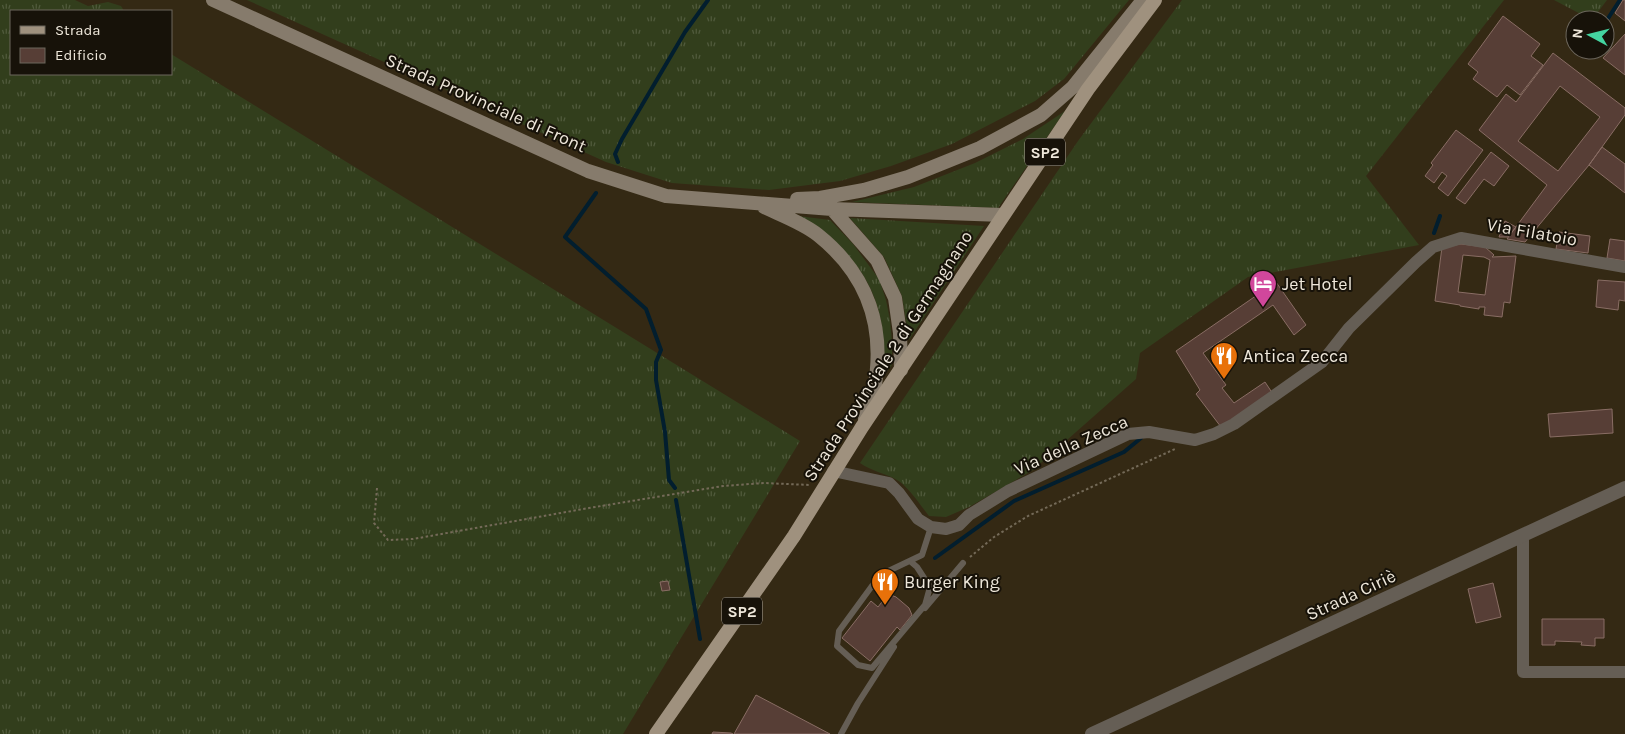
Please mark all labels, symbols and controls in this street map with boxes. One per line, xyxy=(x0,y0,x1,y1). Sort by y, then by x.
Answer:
legend xyxy=(10,10,172,75)
north arrow xyxy=(1565,10,1615,60)
text: Strada xyxy=(55,21,101,39)
text: N xyxy=(1569,27,1587,39)
text: Edificio xyxy=(55,46,107,64)
street label: Strada Provinciale di Front xyxy=(382,49,590,157)
road number: SP2 xyxy=(1025,138,1065,166)
street label: Via Filatoio xyxy=(1485,213,1579,251)
street label: Strada Provinciale 2 di Germagnano xyxy=(799,227,977,485)
hotel icon: Jet Hotel xyxy=(1248,269,1278,308)
place label: Jet Hotel xyxy=(1282,273,1352,295)
restaurant icon: Antica Zecca xyxy=(1209,341,1239,380)
place label: Antica Zecca xyxy=(1243,345,1348,367)
street label: Via della Zecca xyxy=(1011,410,1131,480)
street label: Strada Ciriè xyxy=(1303,565,1399,625)
restaurant icon: Burger King xyxy=(870,567,900,606)
place label: Burger King xyxy=(904,571,1000,593)
road number: SP2 xyxy=(722,598,762,624)

